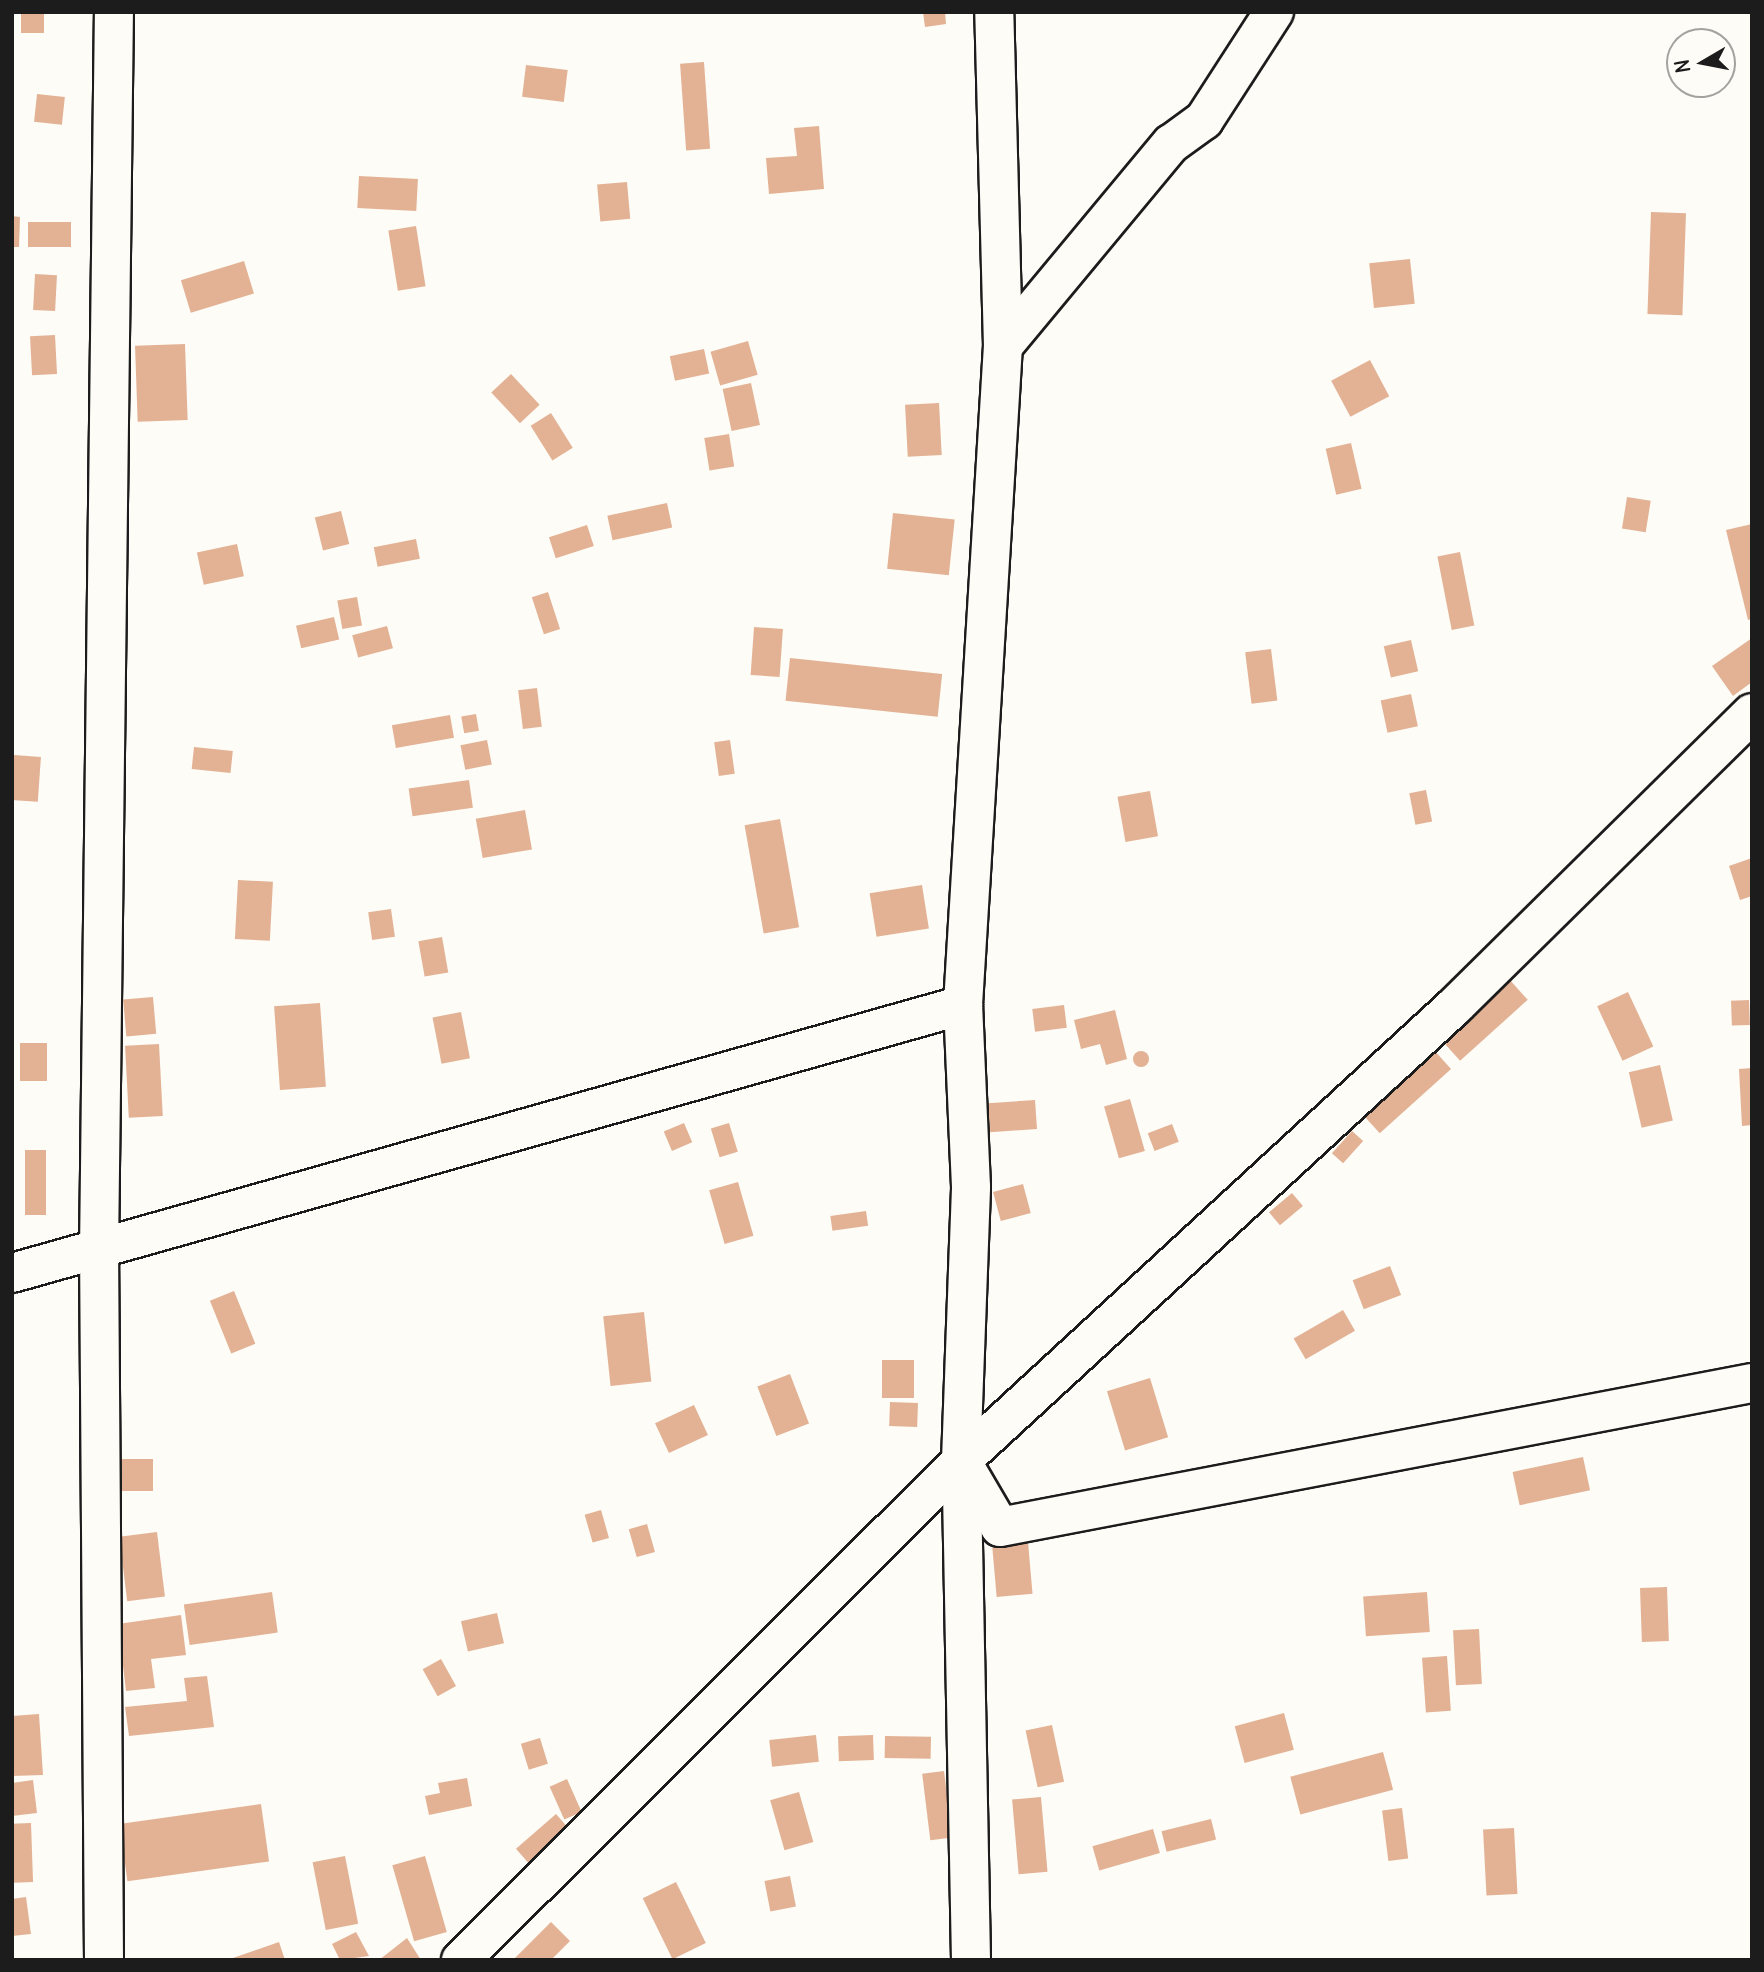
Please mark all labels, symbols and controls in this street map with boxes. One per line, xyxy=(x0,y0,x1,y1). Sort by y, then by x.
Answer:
north arrow xyxy=(1666,28,1736,98)
text: N xyxy=(1669,58,1695,75)

